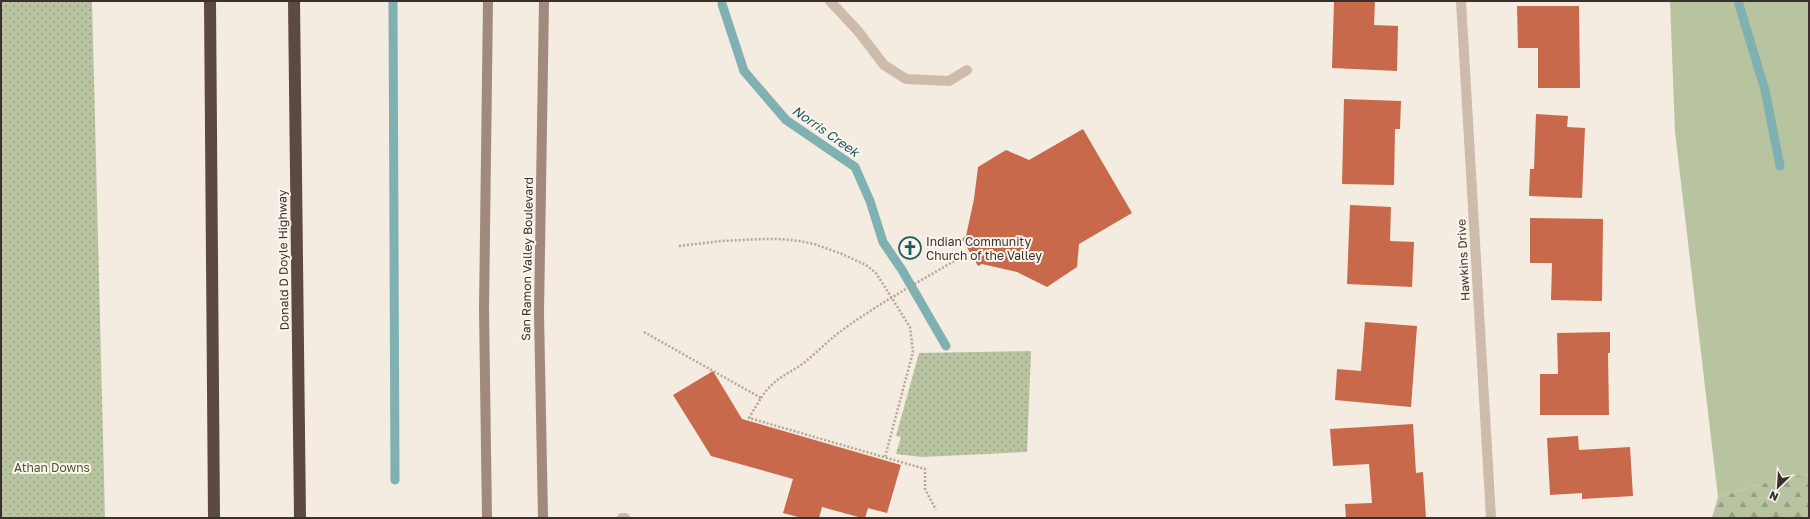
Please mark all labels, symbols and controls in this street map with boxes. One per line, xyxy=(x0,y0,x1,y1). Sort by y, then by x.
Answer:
water label: Norris Creek xyxy=(790,102,864,161)
street label: San Ramon Valley Boulevard xyxy=(518,177,536,341)
street label: Donald D Doyle Highway xyxy=(274,189,292,330)
street label: Hawkins Drive xyxy=(1453,219,1473,301)
place label: Indian Community Church of the Valley xyxy=(926,234,1042,263)
church icon: Indian Community Church of the Valley xyxy=(897,235,923,261)
park label: Athan Downs xyxy=(14,460,90,475)
north arrow xyxy=(1758,467,1798,507)
text: N xyxy=(1767,489,1780,504)

